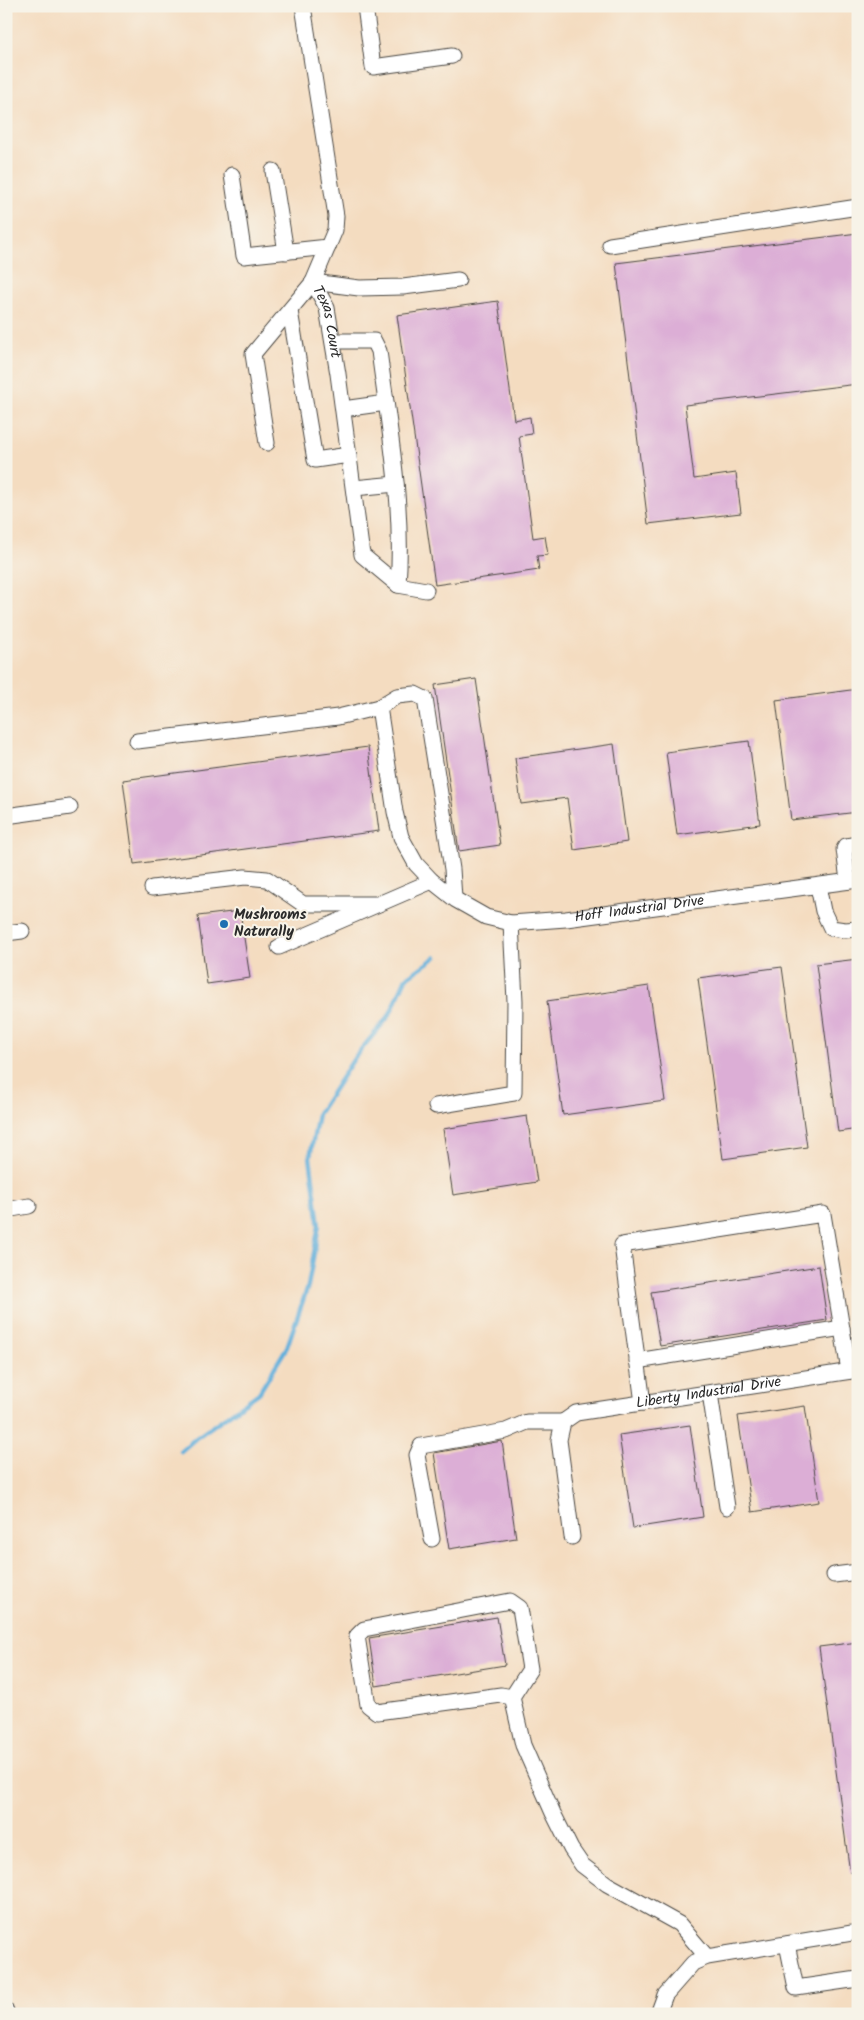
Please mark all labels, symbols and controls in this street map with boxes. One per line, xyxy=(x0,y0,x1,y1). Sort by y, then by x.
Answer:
street label: Texas Court xyxy=(305,281,347,360)
street label: Hoff Industrial Drive xyxy=(573,889,706,930)
place label: Mushrooms Naturally xyxy=(234,903,306,944)
marker: Mushrooms Naturally xyxy=(218,918,230,930)
street label: Liberty Industrial Drive xyxy=(634,1370,783,1416)

